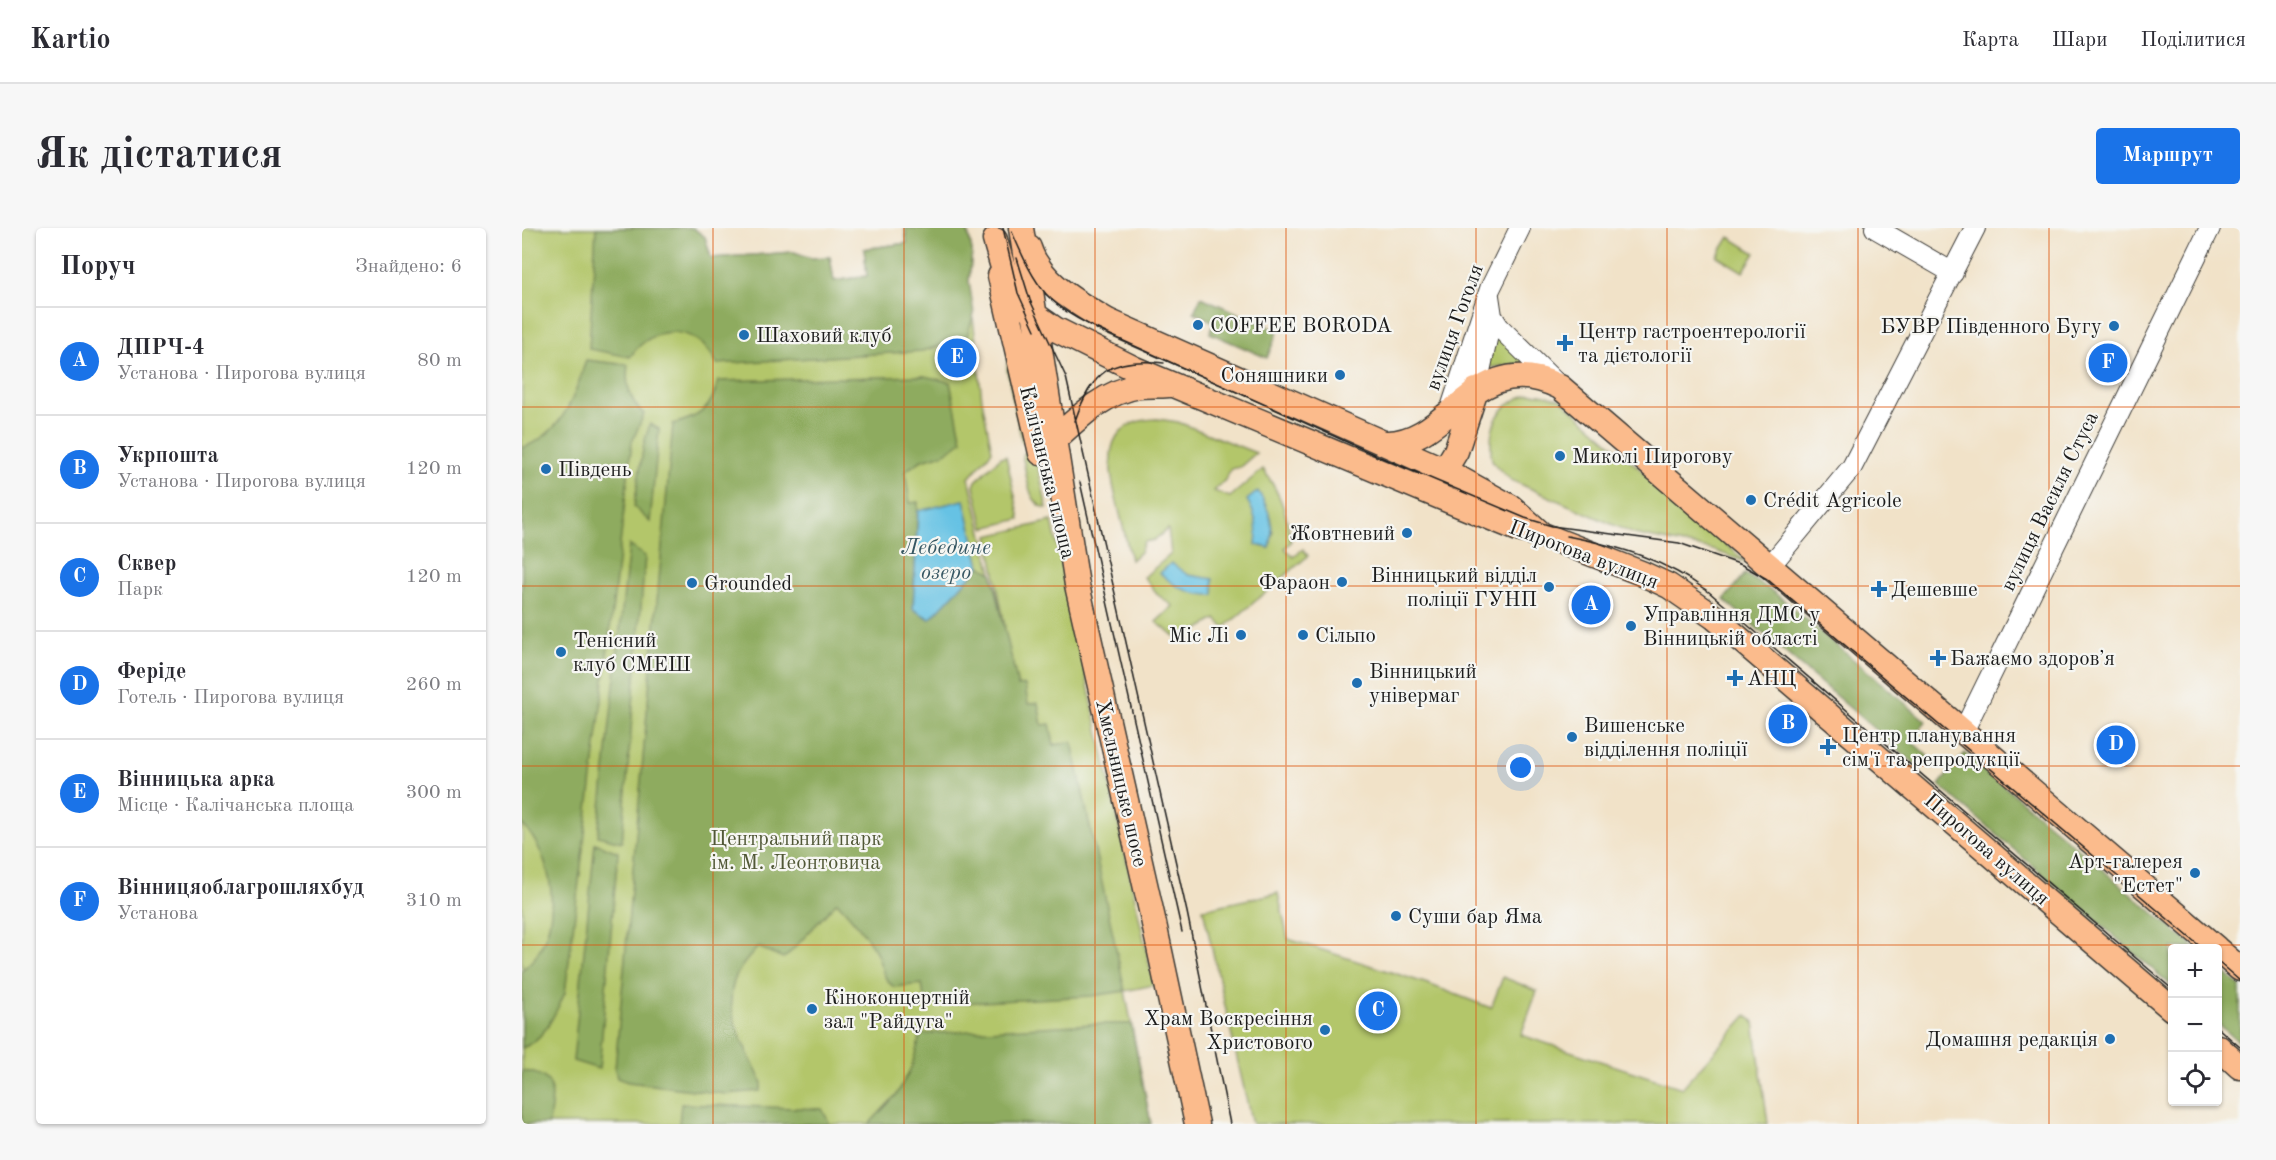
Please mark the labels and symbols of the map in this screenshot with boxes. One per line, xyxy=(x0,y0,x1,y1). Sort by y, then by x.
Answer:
street label: вулиця Гоголя xyxy=(1423,261,1488,393)
place label: COFFEE BORODA xyxy=(1210,316,1392,337)
place label: БУВР Південного Бугу xyxy=(1881,317,2102,338)
marker: COFFEE BORODA xyxy=(1191,318,1205,332)
marker: БУВР Південного Бугу xyxy=(2107,319,2121,333)
place label: Центр гастроентерології та дієтології xyxy=(1578,322,1806,367)
place label: Шаховий клуб xyxy=(756,326,892,347)
marker: Шаховий клуб xyxy=(737,328,751,342)
marker: Центр гастроентерології та дієтології xyxy=(1556,334,1574,352)
pin: E xyxy=(938,336,976,380)
pin: F xyxy=(2088,340,2128,386)
place label: Соняшники xyxy=(1220,366,1328,387)
marker: Соняшники xyxy=(1333,368,1347,382)
street label: Калічанська площа xyxy=(1015,384,1078,561)
street label: вулиця Василя Стуса xyxy=(1998,409,2103,595)
place label: Миколі Пирогову xyxy=(1572,447,1733,468)
marker: Миколі Пирогову xyxy=(1553,449,1567,463)
place label: Південь xyxy=(558,460,632,481)
marker: Південь xyxy=(539,462,553,476)
place label: Crédit Agricole xyxy=(1763,491,1902,512)
marker: Crédit Agricole xyxy=(1744,493,1758,507)
street label: Пирогова вулиця xyxy=(1506,517,1661,594)
place label: Жовтневий xyxy=(1290,524,1395,545)
marker: Жовтневий xyxy=(1400,526,1414,540)
water label: Лебедине озеро xyxy=(901,537,991,584)
place label: Вінницький відділ поліції ГУНП xyxy=(1371,566,1537,611)
place label: Фараон xyxy=(1259,573,1330,594)
place label: Grounded xyxy=(704,574,792,595)
marker: Фараон xyxy=(1335,575,1349,589)
marker: Grounded xyxy=(685,576,699,590)
marker: Вінницький відділ поліції ГУНП xyxy=(1542,580,1556,594)
place label: Дешевше xyxy=(1891,580,1978,601)
pin: A xyxy=(1572,582,1610,628)
marker: Дешевше xyxy=(1872,582,1886,596)
place label: Управління ДМС у Вінницькій області xyxy=(1643,605,1821,650)
marker: Управління ДМС у Вінницькій області xyxy=(1624,619,1638,633)
place label: Міс Лі xyxy=(1169,626,1229,647)
place label: Сільпо xyxy=(1315,626,1376,647)
marker: Міс Лі xyxy=(1234,628,1248,642)
marker: Сільпо xyxy=(1296,628,1310,642)
place label: Тенісний клуб СМЕШ xyxy=(573,631,691,676)
marker: Тенісний клуб СМЕШ xyxy=(554,645,568,659)
place label: Бажаємо здоровʼя xyxy=(1950,649,2115,670)
marker: Бажаємо здоровʼя xyxy=(1931,651,1945,665)
place label: Вінницький універмаг xyxy=(1369,662,1477,707)
place label: АНЦ xyxy=(1747,669,1797,690)
marker: АНЦ xyxy=(1728,671,1742,685)
marker: Вінницький універмаг xyxy=(1350,676,1364,690)
street label: Хмельницьке шосе xyxy=(1091,698,1150,869)
pin: B xyxy=(1768,702,1808,746)
place label: Вишенське відділення поліції xyxy=(1584,716,1747,761)
pin: D xyxy=(2096,722,2136,768)
place label: Центр планування сім'ї та репродукції xyxy=(1842,726,2020,771)
marker: Вишенське відділення поліції xyxy=(1565,730,1579,744)
marker: Центр планування сім'ї та репродукції xyxy=(1819,738,1837,756)
your location xyxy=(1506,753,1535,782)
street label: Пирогова вулиця xyxy=(1919,790,2053,910)
park label: Центральний парк ім. М. Леонтовича xyxy=(710,829,882,874)
place label: Арт-галерея "Естет" xyxy=(2068,852,2183,897)
marker: Арт-галерея "Естет" xyxy=(2188,866,2202,880)
place label: Суши бар Яма xyxy=(1408,907,1542,928)
marker: Суши бар Яма xyxy=(1389,909,1403,923)
place label: Кіноконцертній зал "Райдуга" xyxy=(824,988,970,1033)
pin: C xyxy=(1358,988,1398,1034)
marker: Кіноконцертній зал "Райдуга" xyxy=(805,1002,819,1016)
place label: Храм Воскресіння Христового xyxy=(1144,1009,1313,1054)
marker: Храм Воскресіння Христового xyxy=(1318,1023,1332,1037)
place label: Домашня редакція xyxy=(1925,1030,2098,1051)
marker: Домашня редакція xyxy=(2103,1032,2117,1046)

